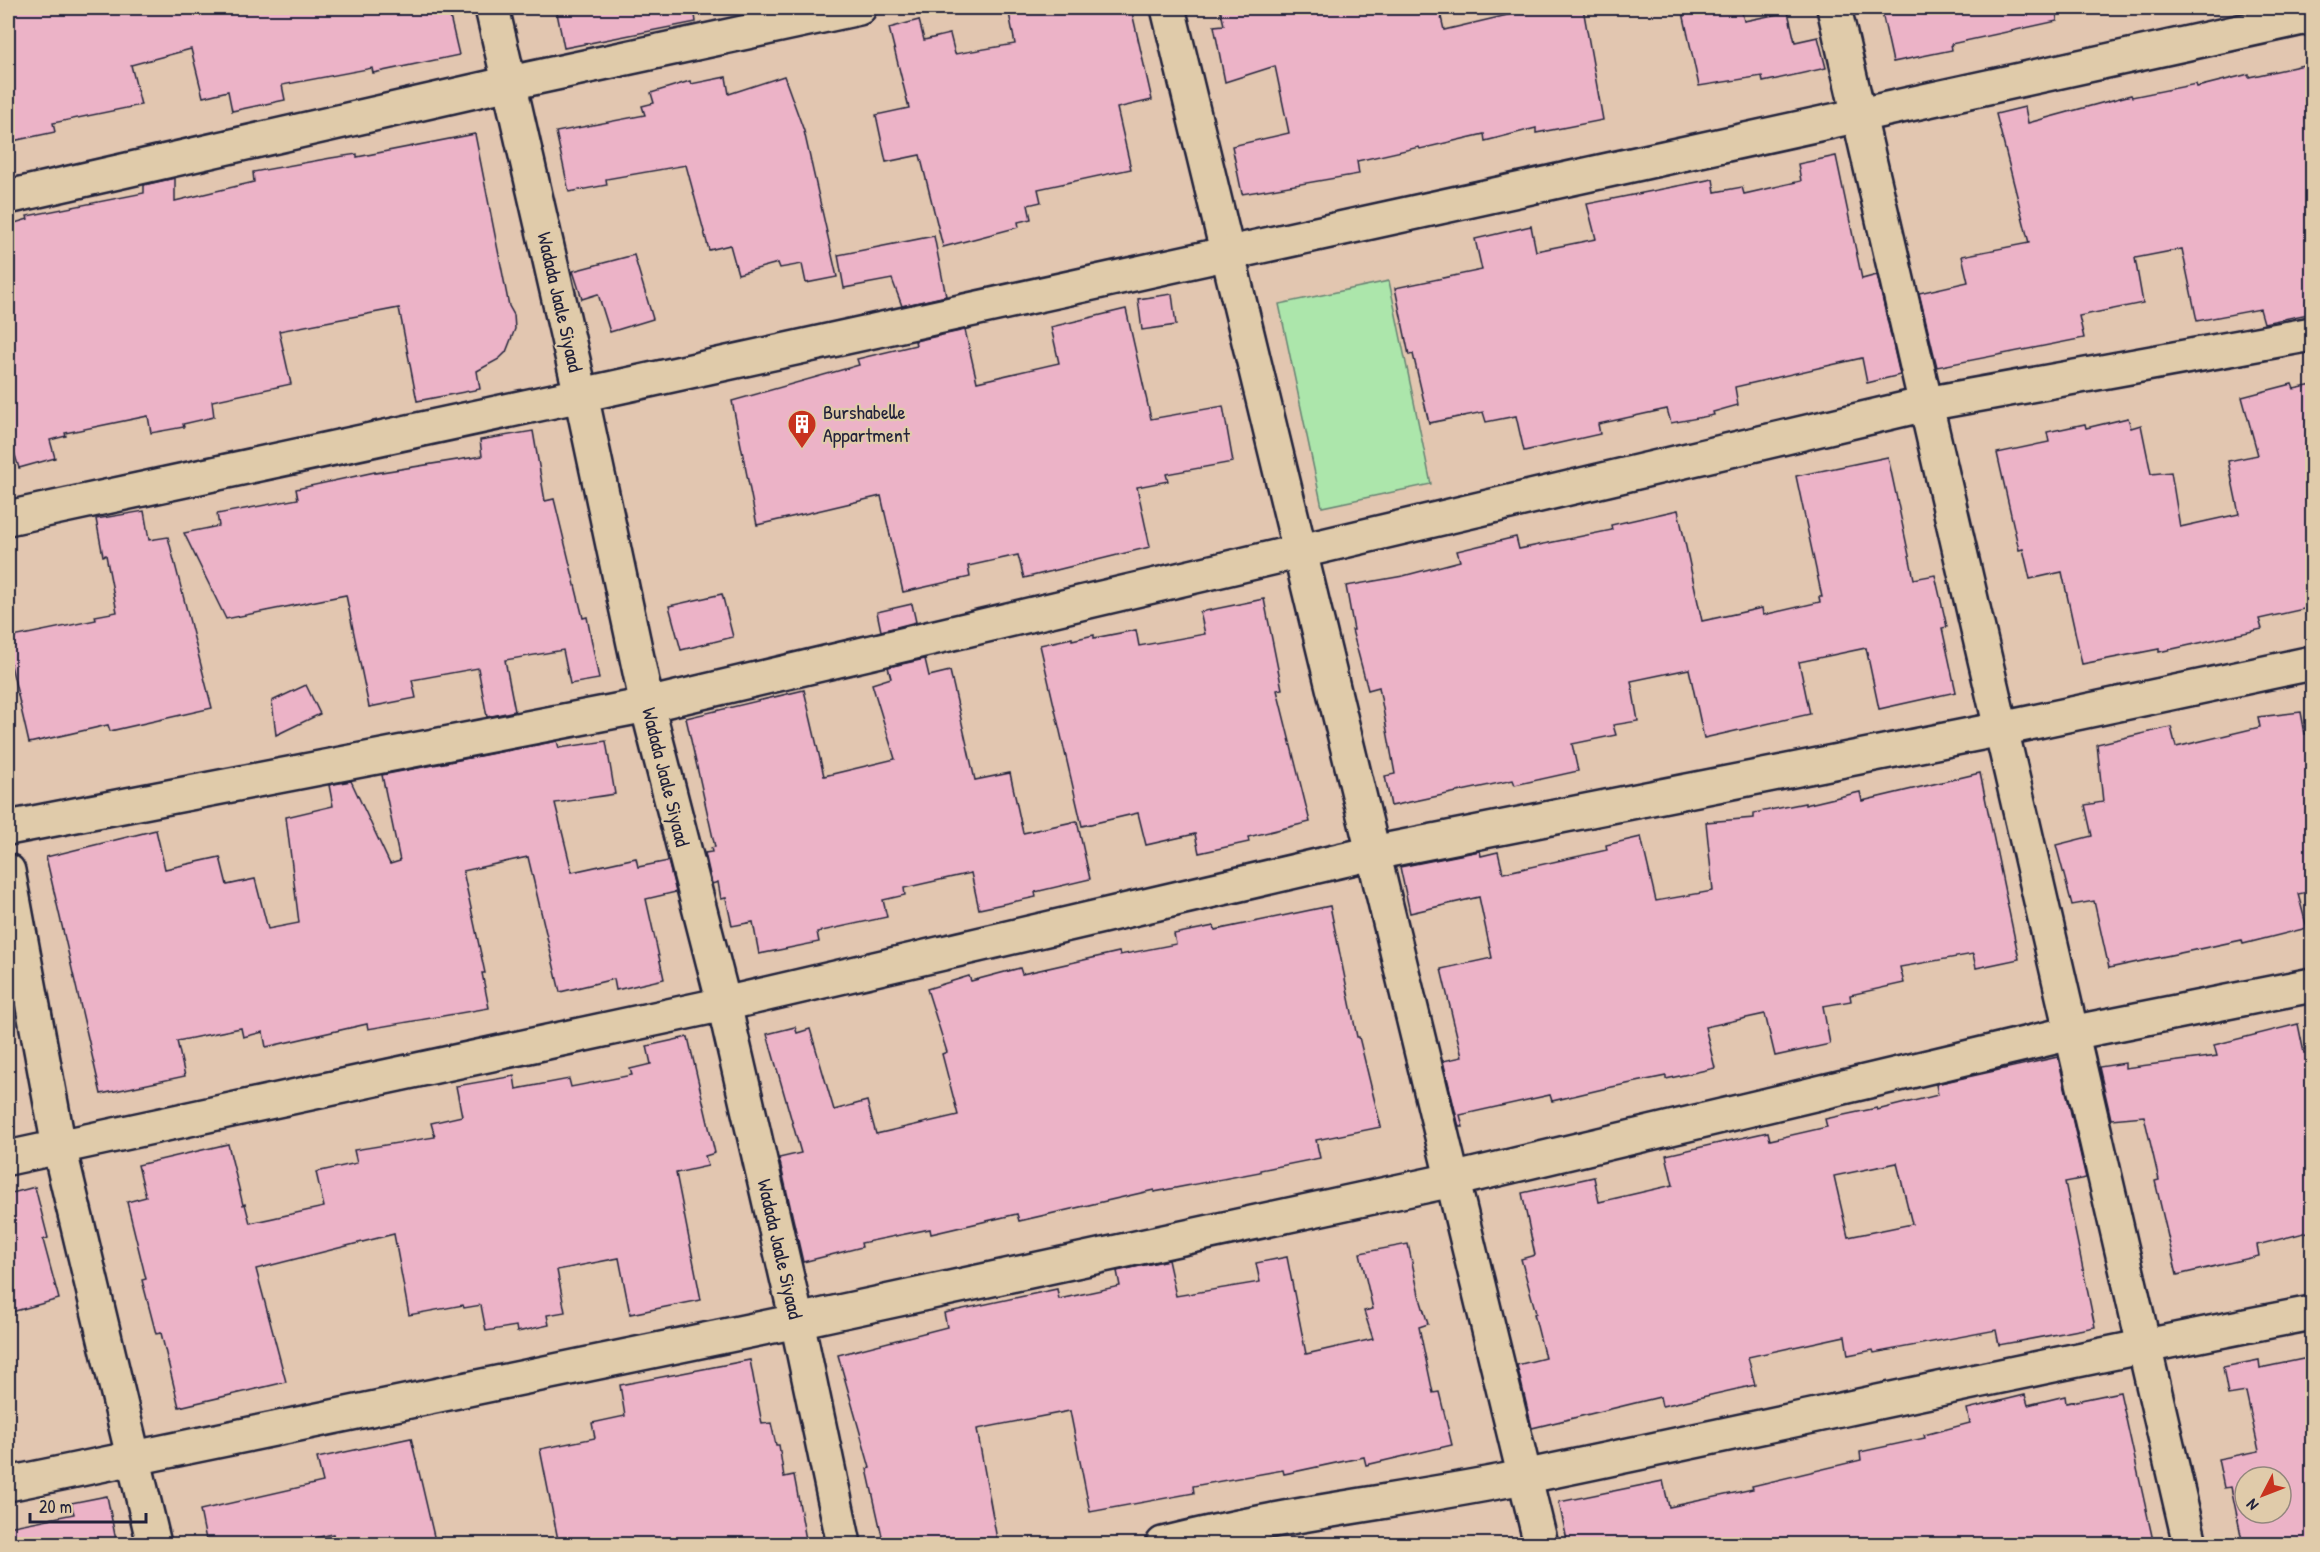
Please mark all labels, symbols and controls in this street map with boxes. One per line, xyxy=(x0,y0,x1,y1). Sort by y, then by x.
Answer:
street label: Wadada Jaale Siyaad xyxy=(531,229,590,375)
place label: Burshabelle Appartment xyxy=(823,398,911,448)
building icon: Burshabelle Appartment xyxy=(786,408,818,450)
street label: Wadada Jaale Siyaad xyxy=(636,704,697,850)
street label: Wadada Jaale Siyaad xyxy=(751,1176,810,1322)
north arrow xyxy=(2233,1465,2293,1525)
scale bar xyxy=(30,1486,146,1524)
text: 20 m xyxy=(39,1494,72,1519)
text: N xyxy=(2241,1494,2263,1516)

